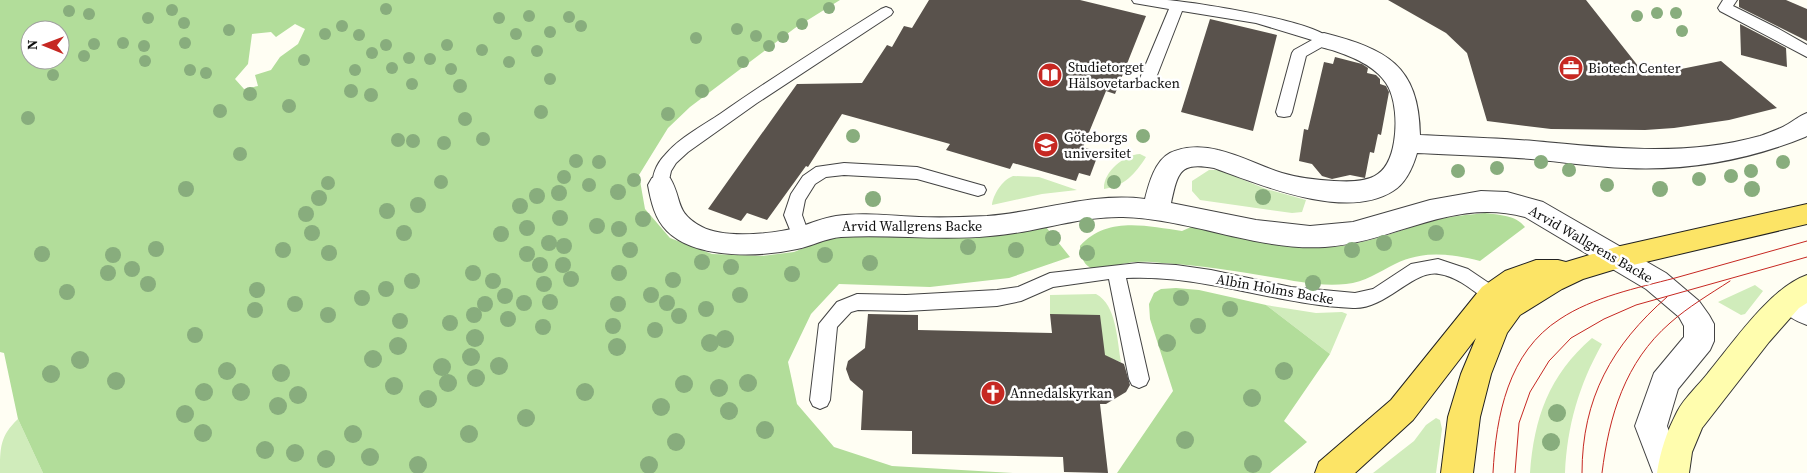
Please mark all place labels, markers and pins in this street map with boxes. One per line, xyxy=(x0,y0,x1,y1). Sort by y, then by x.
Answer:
office icon: Biotech Center xyxy=(1558,55,1584,81)
place label: Studietorget Hälsovetarbacken xyxy=(1068,57,1181,93)
place label: Biotech Center xyxy=(1588,58,1681,78)
library icon: Studietorget Hälsovetarbacken xyxy=(1037,62,1063,88)
place label: Göteborgs universitet xyxy=(1064,127,1131,163)
school or university icon: Göteborgs universitet xyxy=(1033,132,1059,158)
church icon: Annedalskyrkan xyxy=(980,380,1006,406)
place label: Annedalskyrkan xyxy=(1010,383,1113,403)

